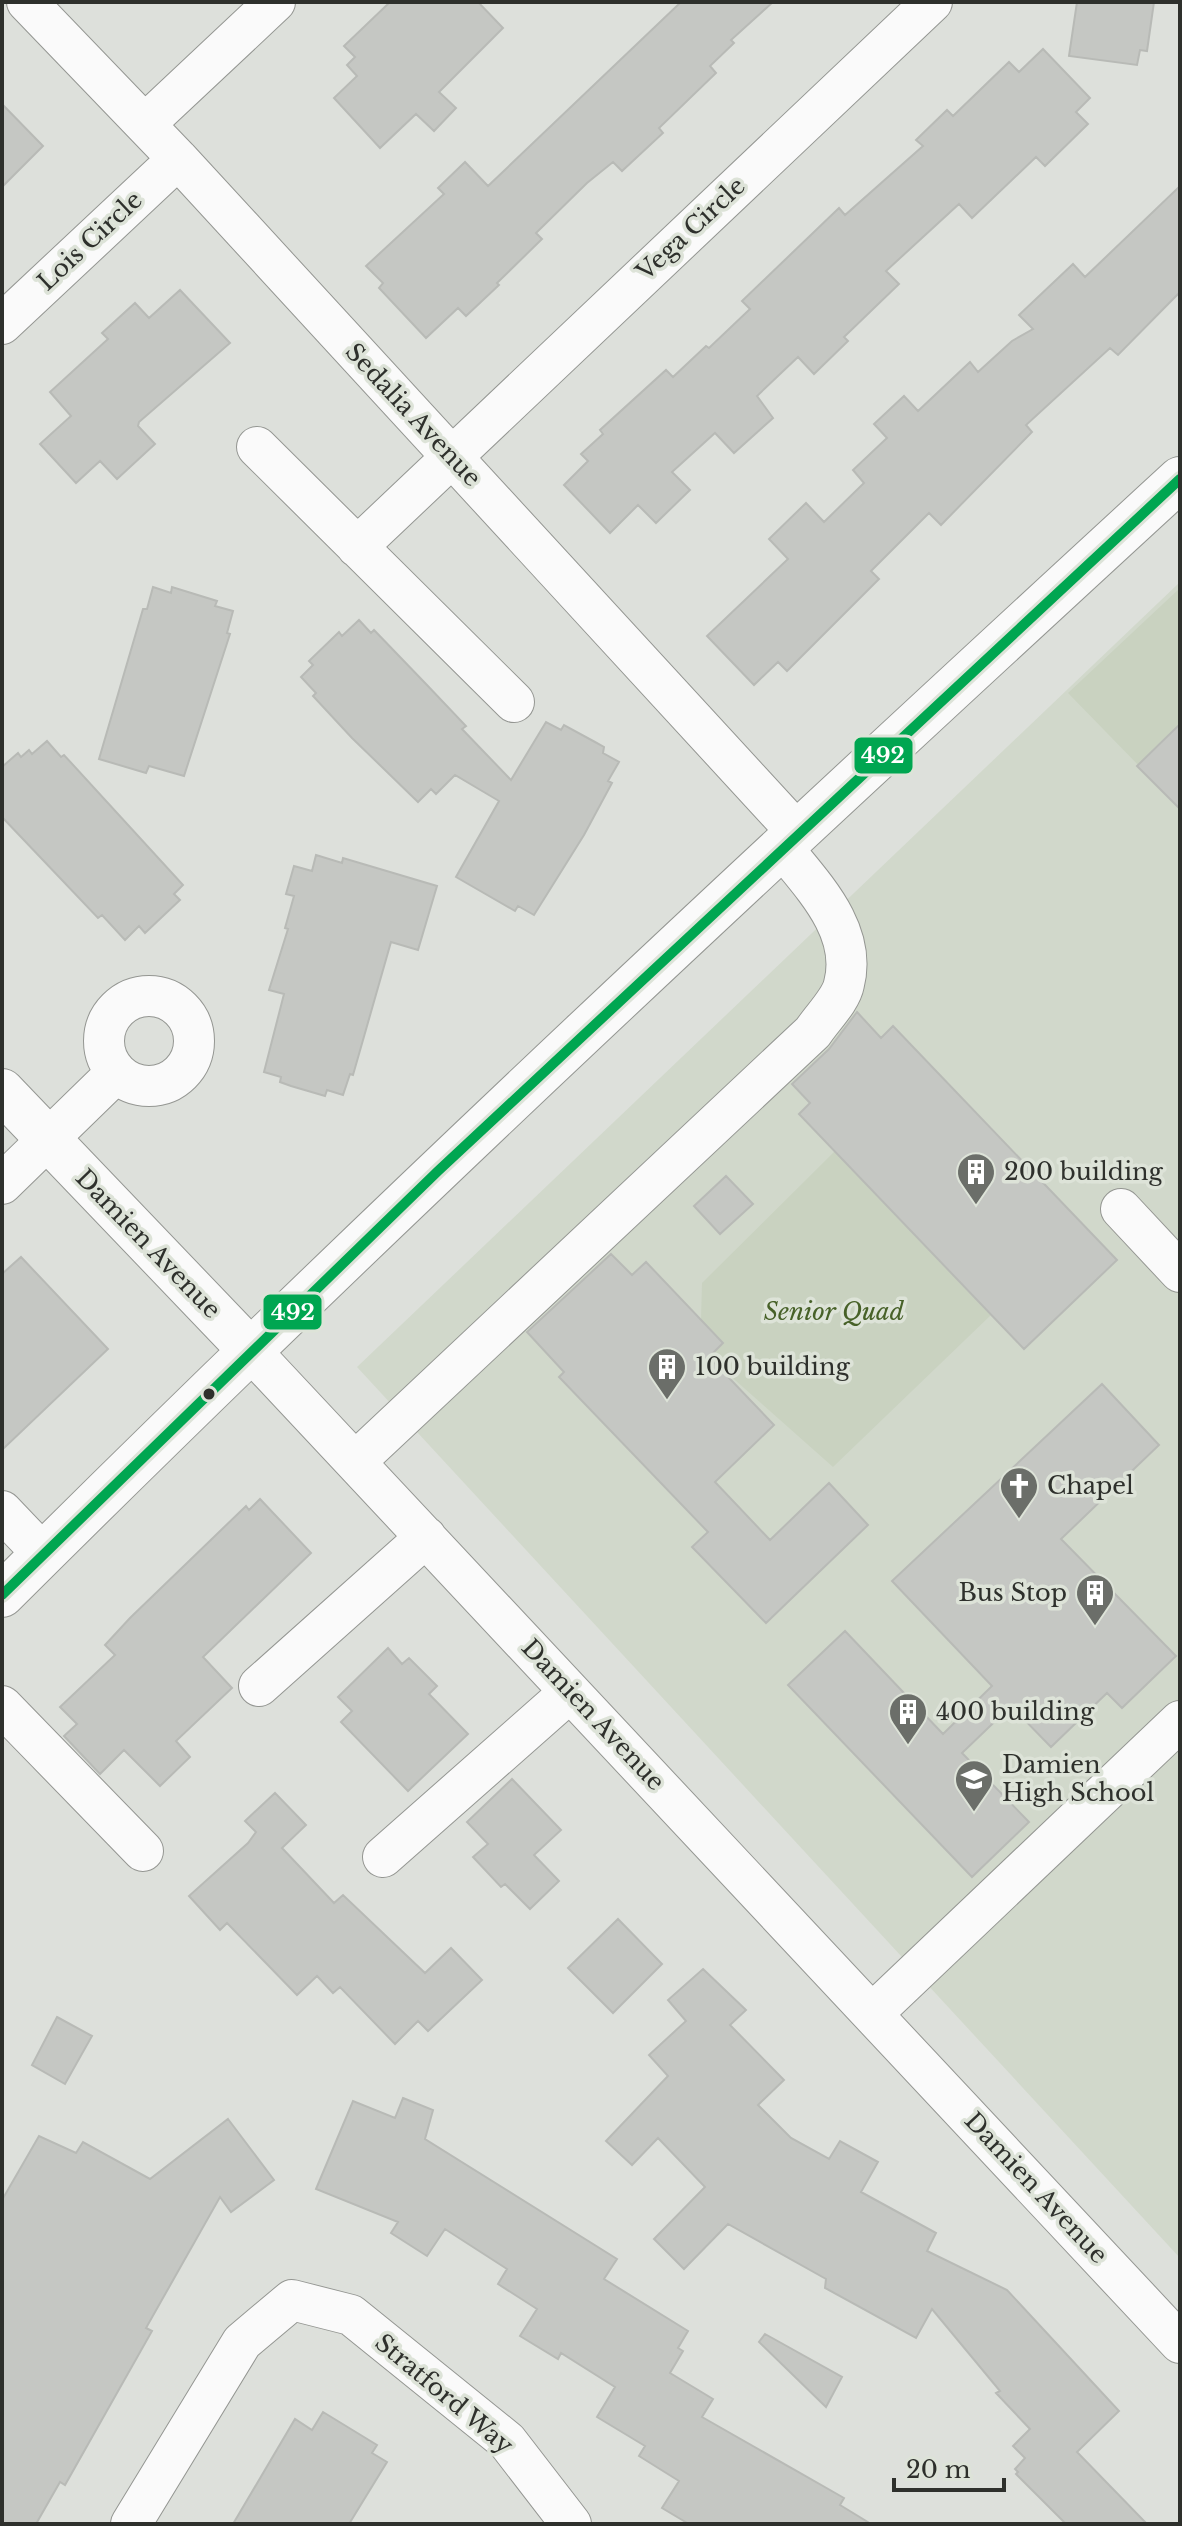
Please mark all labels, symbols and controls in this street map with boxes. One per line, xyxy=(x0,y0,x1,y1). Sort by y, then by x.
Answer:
street label: Vega Circle xyxy=(630,171,751,287)
street label: Lois Circle xyxy=(31,185,148,296)
street label: Sedalia Avenue xyxy=(340,337,487,492)
line badge: 492 xyxy=(853,736,914,775)
text: 492 xyxy=(861,742,905,769)
building icon: 200 building xyxy=(955,1151,997,1206)
place label: 200 building xyxy=(1004,1157,1164,1186)
street label: Damien Avenue xyxy=(70,1163,227,1324)
line badge: 492 xyxy=(262,1293,323,1331)
park label: Senior Quad xyxy=(764,1297,905,1326)
text: 492 xyxy=(271,1299,315,1326)
building icon: 100 building xyxy=(646,1346,688,1401)
place label: 100 building xyxy=(695,1352,851,1381)
unlabelled marker xyxy=(201,1386,217,1402)
church icon: Chapel xyxy=(998,1465,1040,1520)
place label: Chapel xyxy=(1047,1471,1134,1500)
building icon: Bus Stop xyxy=(1074,1572,1116,1627)
place label: Bus Stop xyxy=(958,1578,1067,1607)
street label: Damien Avenue xyxy=(516,1633,671,1796)
building icon: 400 building xyxy=(887,1691,929,1746)
place label: 400 building xyxy=(936,1697,1095,1726)
place label: Damien High School xyxy=(1002,1750,1154,1807)
school or university icon: Damien High School xyxy=(953,1758,995,1813)
street label: Damien Avenue xyxy=(959,2106,1114,2269)
street label: Stratford Way xyxy=(369,2328,520,2460)
scale bar xyxy=(894,2442,1004,2492)
text: 20 m xyxy=(906,2455,971,2484)

